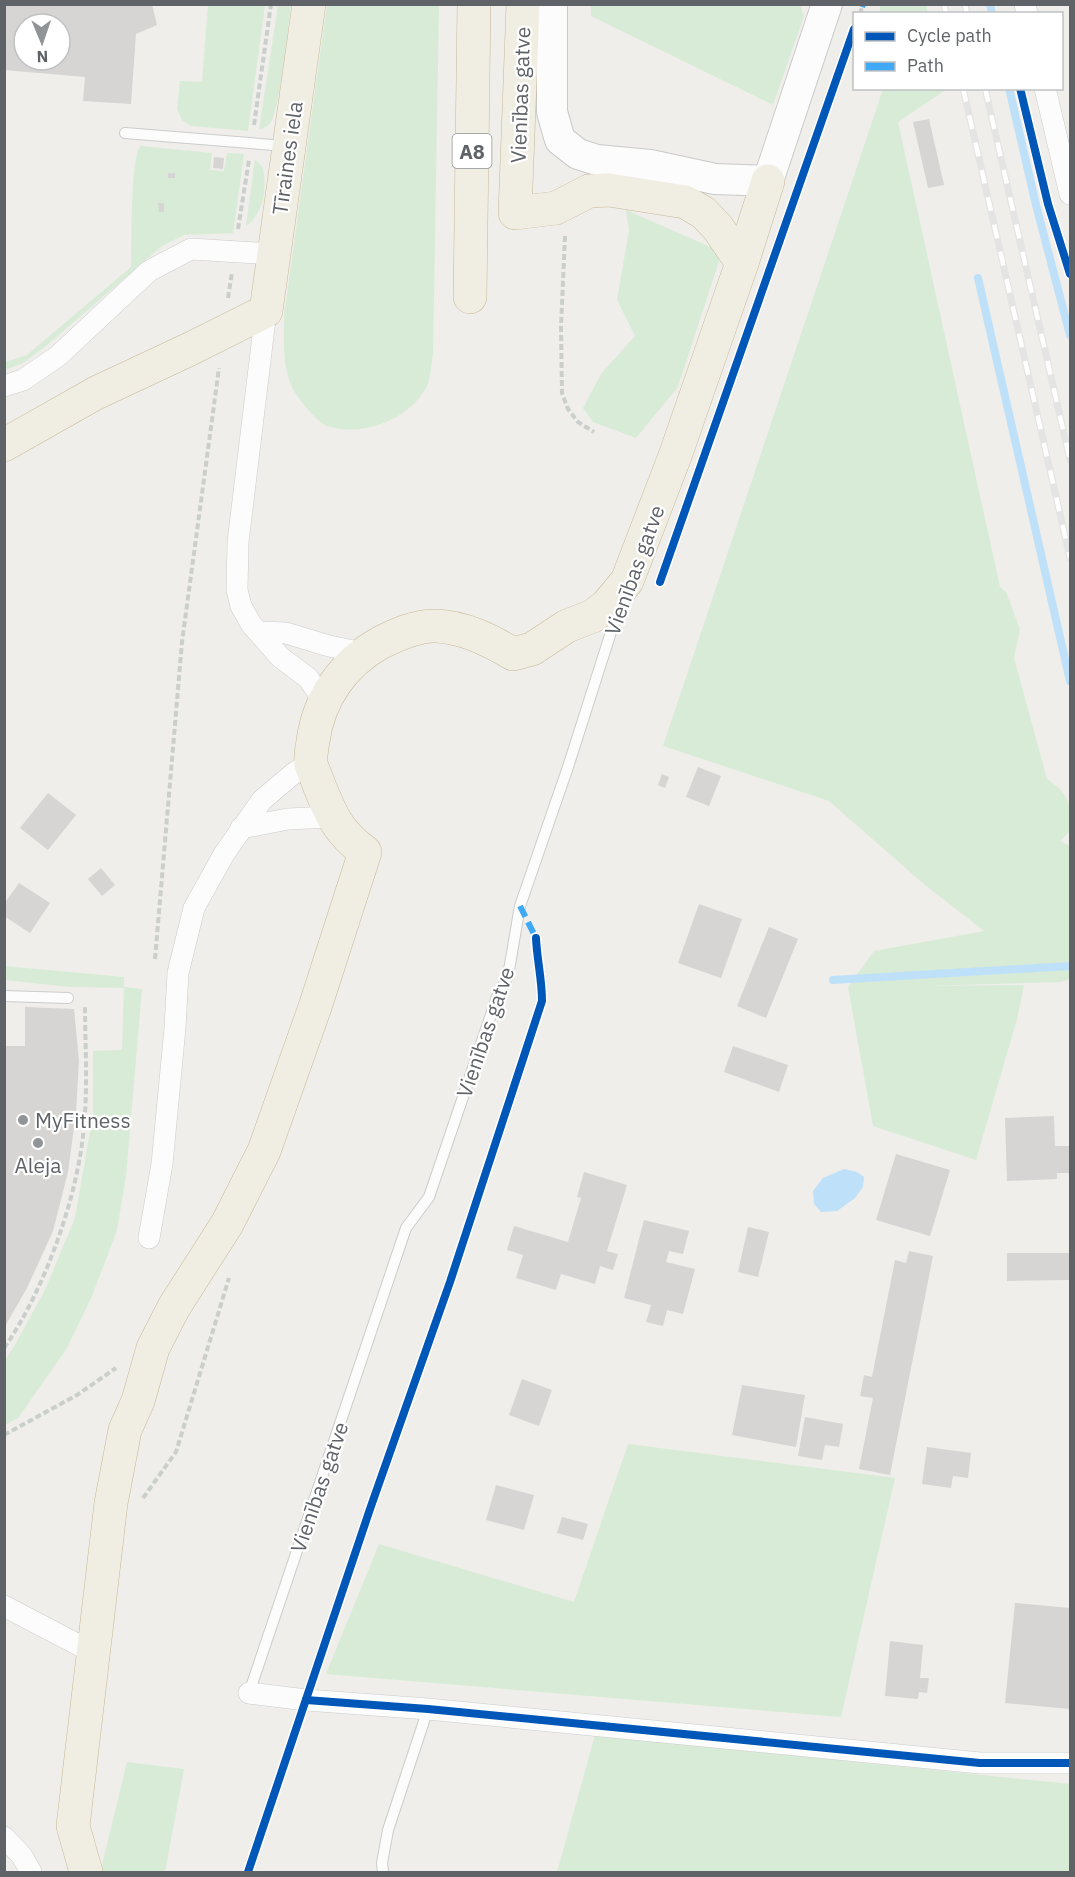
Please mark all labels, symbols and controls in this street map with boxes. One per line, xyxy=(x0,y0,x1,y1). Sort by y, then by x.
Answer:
north arrow xyxy=(12,12,72,72)
legend xyxy=(853,12,1063,90)
text: Cycle path xyxy=(907,24,992,47)
street label: Vienības gatve xyxy=(504,26,536,164)
text: N xyxy=(36,47,49,67)
text: Path xyxy=(907,54,944,77)
street label: Tīraines iela xyxy=(265,99,309,217)
road number: A8 xyxy=(452,134,492,168)
street label: Vienības gatve xyxy=(597,501,671,639)
street label: Vienības gatve xyxy=(450,963,520,1101)
place label: MyFitness xyxy=(35,1106,131,1134)
marker: MyFitness xyxy=(16,1113,30,1127)
marker: Aleja xyxy=(31,1136,45,1150)
place label: Aleja xyxy=(14,1151,62,1179)
street label: Vienības gatve xyxy=(284,1418,354,1556)

